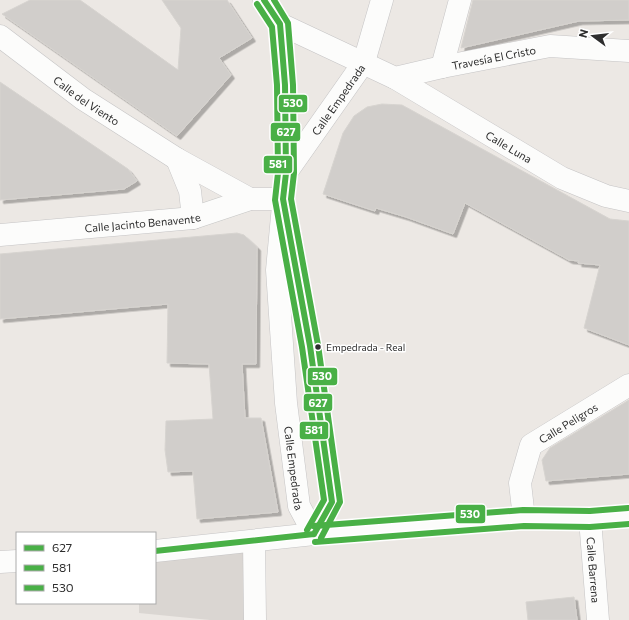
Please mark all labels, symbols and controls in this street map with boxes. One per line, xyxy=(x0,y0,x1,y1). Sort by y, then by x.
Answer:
north arrow xyxy=(573,16,613,56)
text: N xyxy=(576,28,590,39)
street label: Travesía El Cristo xyxy=(451,42,537,71)
street label: Calle Empedrada xyxy=(308,61,367,137)
street label: Calle del Viento xyxy=(51,73,123,128)
line badge: 530 xyxy=(278,94,308,113)
text: 530 xyxy=(283,96,303,109)
line badge: 627 xyxy=(270,122,301,142)
text: 627 xyxy=(277,125,295,138)
street label: Calle Luna xyxy=(484,128,534,165)
line badge: 581 xyxy=(263,155,293,174)
text: 581 xyxy=(269,157,287,170)
street label: Calle Jacinto Benavente xyxy=(84,209,202,234)
place label: Empedrada - Real xyxy=(326,341,405,353)
marker: Empedrada - Real xyxy=(313,342,323,352)
line badge: 530 xyxy=(307,367,338,386)
text: 530 xyxy=(312,369,332,382)
line badge: 627 xyxy=(303,393,333,412)
text: 627 xyxy=(309,396,327,409)
street label: Calle Peligros xyxy=(536,399,600,445)
line badge: 581 xyxy=(299,421,329,440)
text: 581 xyxy=(305,423,323,436)
street label: Calle Empedrada xyxy=(282,425,306,512)
line badge: 530 xyxy=(455,504,486,524)
text: 530 xyxy=(460,507,480,520)
legend xyxy=(16,532,156,604)
street label: Calle Barrena xyxy=(585,536,603,603)
text: 627 xyxy=(52,540,72,554)
text: 581 xyxy=(52,560,71,574)
text: 530 xyxy=(52,580,74,594)

